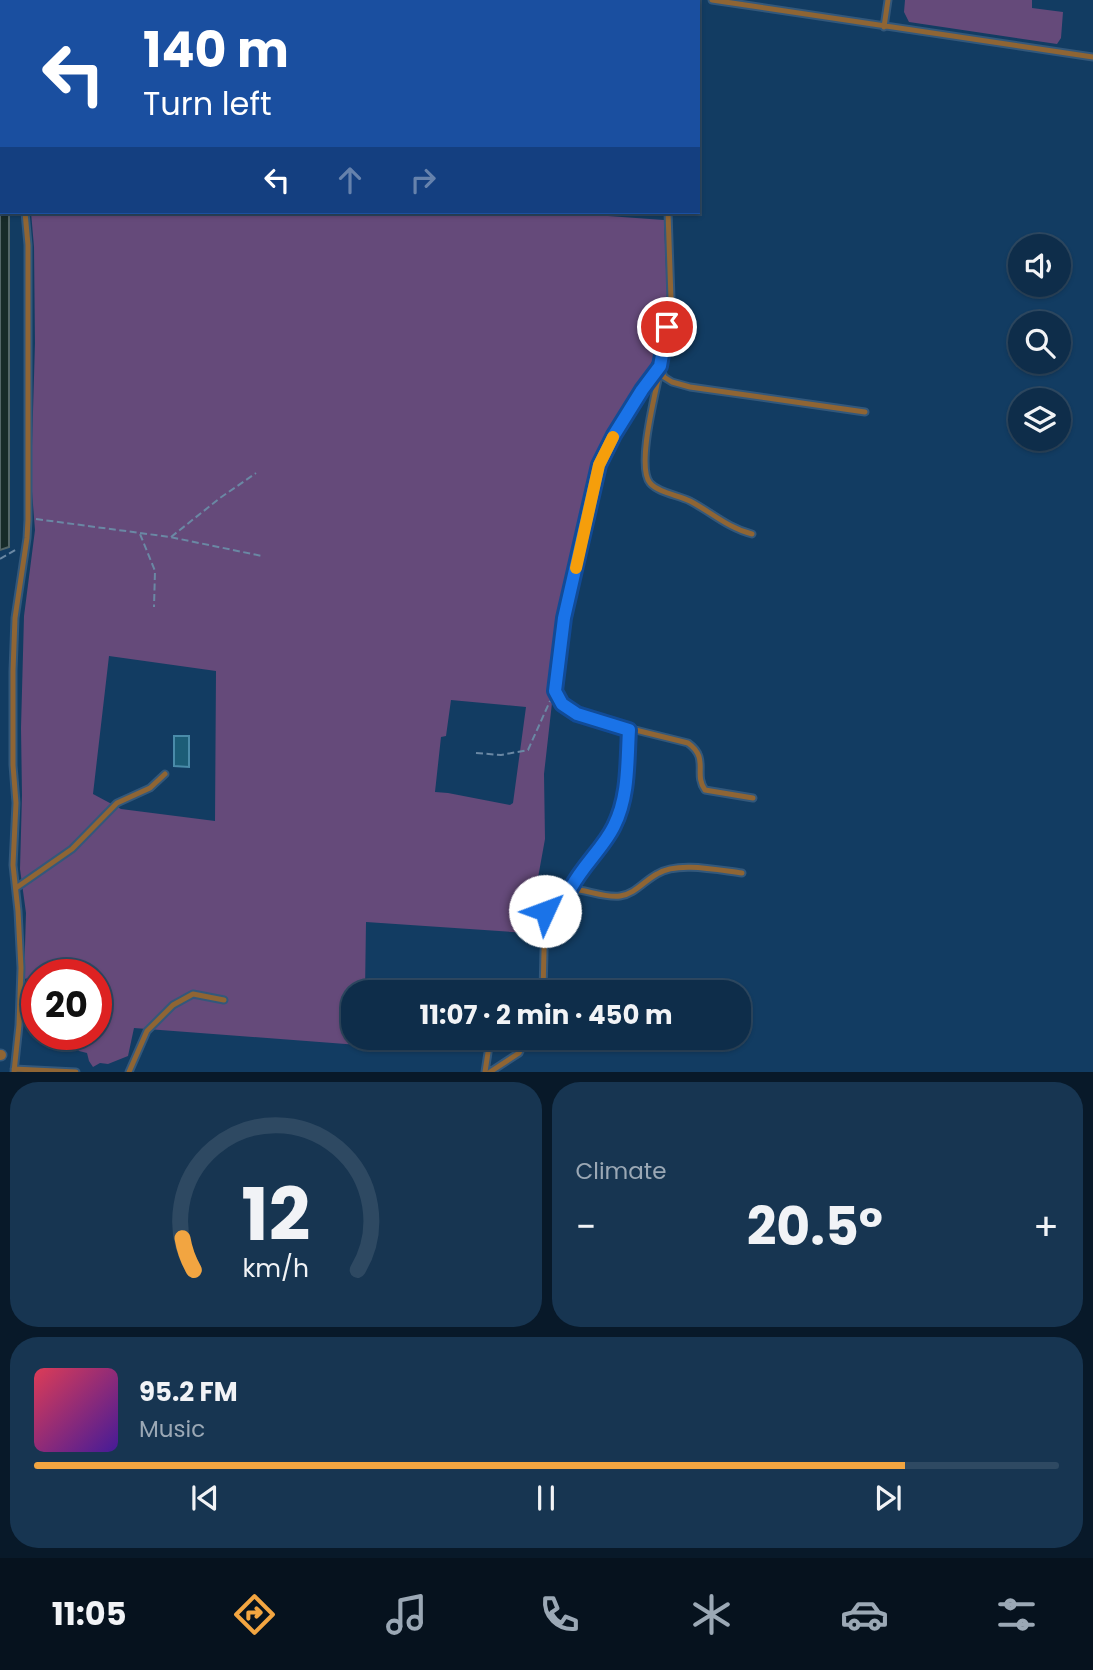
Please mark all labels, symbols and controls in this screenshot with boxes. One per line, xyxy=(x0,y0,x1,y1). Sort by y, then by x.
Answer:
text: 140 m xyxy=(143,16,289,84)
icon: left xyxy=(28,28,119,119)
text: Turn left xyxy=(143,81,272,126)
icon: left xyxy=(258,161,296,199)
icon: ahead xyxy=(331,161,369,199)
icon: right xyxy=(404,161,442,199)
map controls xyxy=(1008,234,1071,451)
button: sound xyxy=(1008,234,1071,297)
pin xyxy=(637,297,697,357)
icon: arrive xyxy=(648,308,686,346)
button: search xyxy=(1008,311,1071,374)
button: layers xyxy=(1008,388,1071,451)
position arrow xyxy=(508,874,582,948)
speed limit sign: 20 xyxy=(21,959,112,1050)
text: 11:07 · 2 min · 450 m xyxy=(420,997,672,1033)
text: Climate xyxy=(576,1155,666,1187)
text: 12 xyxy=(241,1165,310,1266)
text: 20.5° xyxy=(747,1190,883,1263)
text: − xyxy=(576,1200,596,1253)
text: + xyxy=(1033,1200,1059,1253)
text: km/h xyxy=(242,1251,309,1286)
text: 95.2 FM xyxy=(139,1374,238,1410)
text: Music xyxy=(139,1413,205,1445)
icon: previous xyxy=(186,1479,224,1517)
icon: pause xyxy=(527,1479,565,1517)
icon: next xyxy=(869,1479,907,1517)
icon: directions xyxy=(230,1590,279,1639)
icon: music xyxy=(382,1590,431,1639)
icon: phone xyxy=(535,1590,584,1639)
icon: climate xyxy=(687,1590,736,1639)
icon: car xyxy=(840,1590,889,1639)
icon: filters xyxy=(992,1590,1041,1639)
text: 11:05 xyxy=(52,1591,127,1636)

